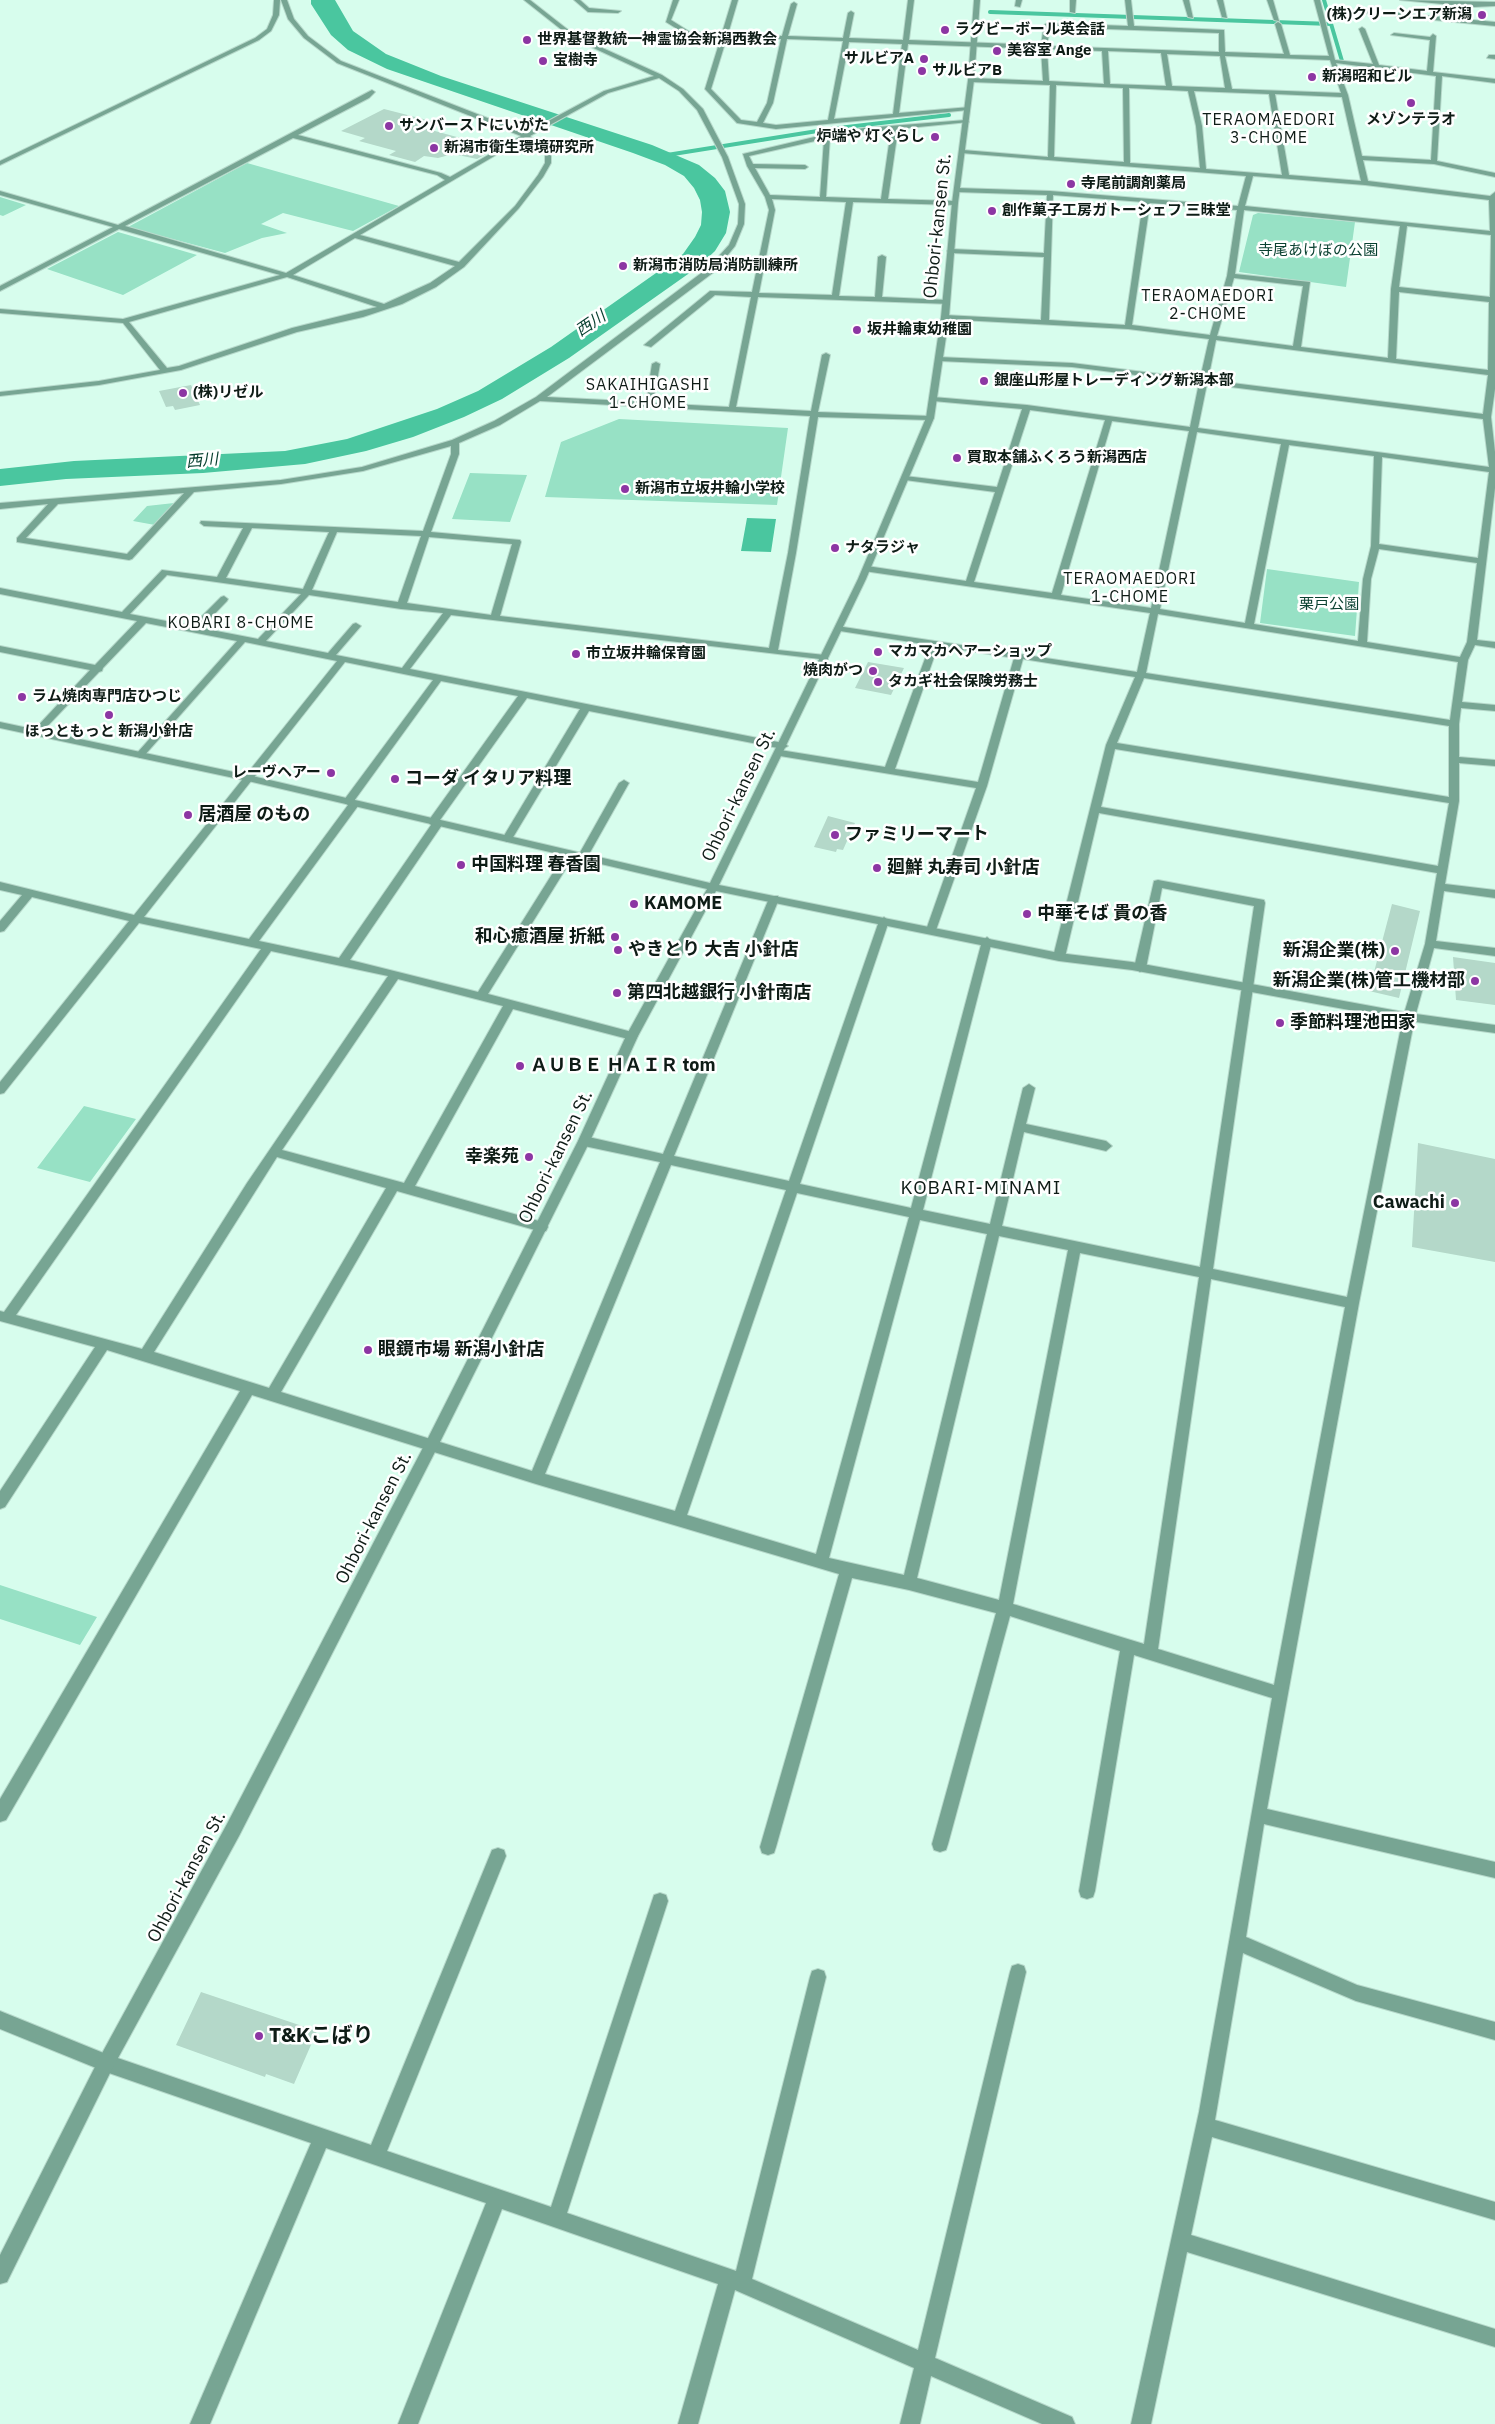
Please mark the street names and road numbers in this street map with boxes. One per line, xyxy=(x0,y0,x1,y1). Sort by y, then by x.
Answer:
street label: Ohbori-kansen St. xyxy=(920,152,956,300)
street label: Ohbori-kansen St. xyxy=(697,725,781,865)
street label: Ohbori-kansen St. xyxy=(514,1087,598,1227)
street label: Ohbori-kansen St. xyxy=(331,1448,417,1588)
street label: Ohbori-kansen St. xyxy=(143,1808,231,1946)

